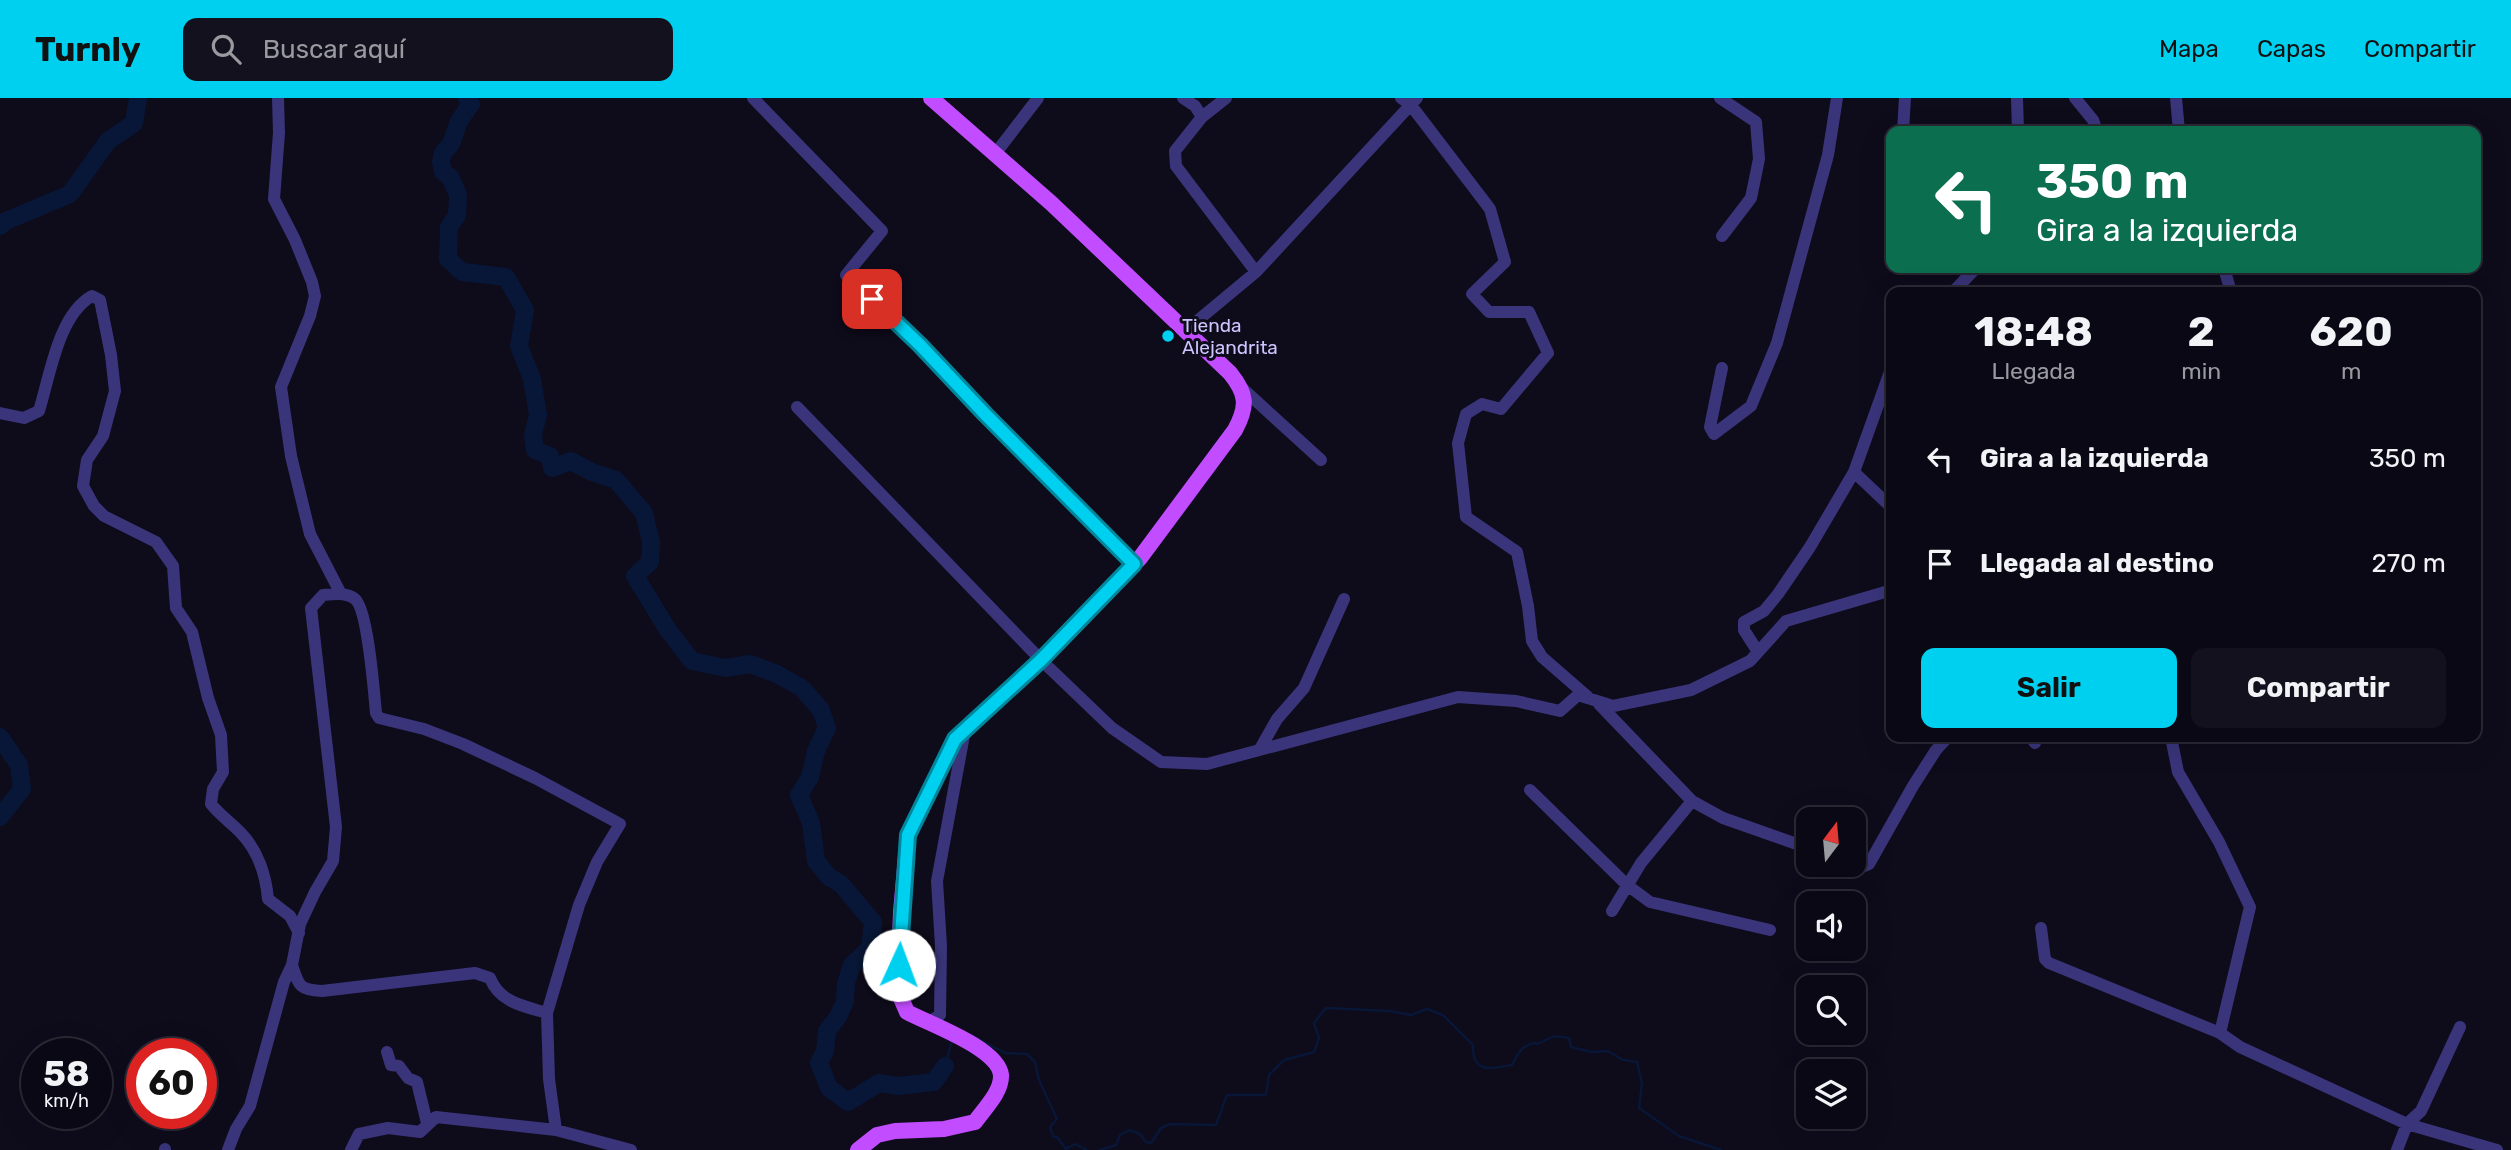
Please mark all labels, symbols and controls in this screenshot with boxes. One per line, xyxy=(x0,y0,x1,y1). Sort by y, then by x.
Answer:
search box xyxy=(183,18,673,81)
text: Turnly xyxy=(35,30,141,69)
icon: search xyxy=(207,30,245,68)
text: Buscar aquí xyxy=(263,34,405,65)
text: Mapa xyxy=(2159,35,2219,63)
text: Capas xyxy=(2257,35,2326,63)
text: Compartir xyxy=(2364,35,2476,63)
text: 350 m xyxy=(2036,152,2189,210)
icon: left xyxy=(1921,154,2012,245)
text: Gira a la izquierda xyxy=(2036,211,2298,249)
pin xyxy=(842,269,902,329)
icon: arrive xyxy=(853,280,891,318)
text: 18:48 xyxy=(1974,307,2093,357)
text: 2 xyxy=(2188,307,2215,357)
text: 620 xyxy=(2310,307,2393,357)
place label: Tienda Alejandrita xyxy=(1182,314,1278,359)
marker: Tienda Alejandrita xyxy=(1160,328,1176,344)
text: Llegada xyxy=(1992,357,2076,385)
text: min xyxy=(2181,357,2221,385)
text: m xyxy=(2341,357,2361,385)
icon: left xyxy=(1921,440,1959,478)
text: Gira a la izquierda xyxy=(1980,443,2209,474)
text: 350 m xyxy=(2369,443,2446,474)
icon: arrive xyxy=(1921,545,1959,583)
text: Llegada al destino xyxy=(1980,548,2214,579)
text: 270 m xyxy=(2371,548,2446,579)
button: Salir xyxy=(1921,648,2177,728)
button: Compartir xyxy=(2191,648,2446,728)
north arrow xyxy=(1796,807,1866,877)
map controls xyxy=(1796,807,1866,1129)
button: sound xyxy=(1796,891,1866,961)
position arrow xyxy=(862,928,936,1002)
button: search xyxy=(1796,975,1866,1045)
speed limit sign: 60 xyxy=(126,1038,217,1129)
text: 58 xyxy=(43,1053,90,1095)
button: layers xyxy=(1796,1059,1866,1129)
text: km/h xyxy=(44,1090,89,1112)

